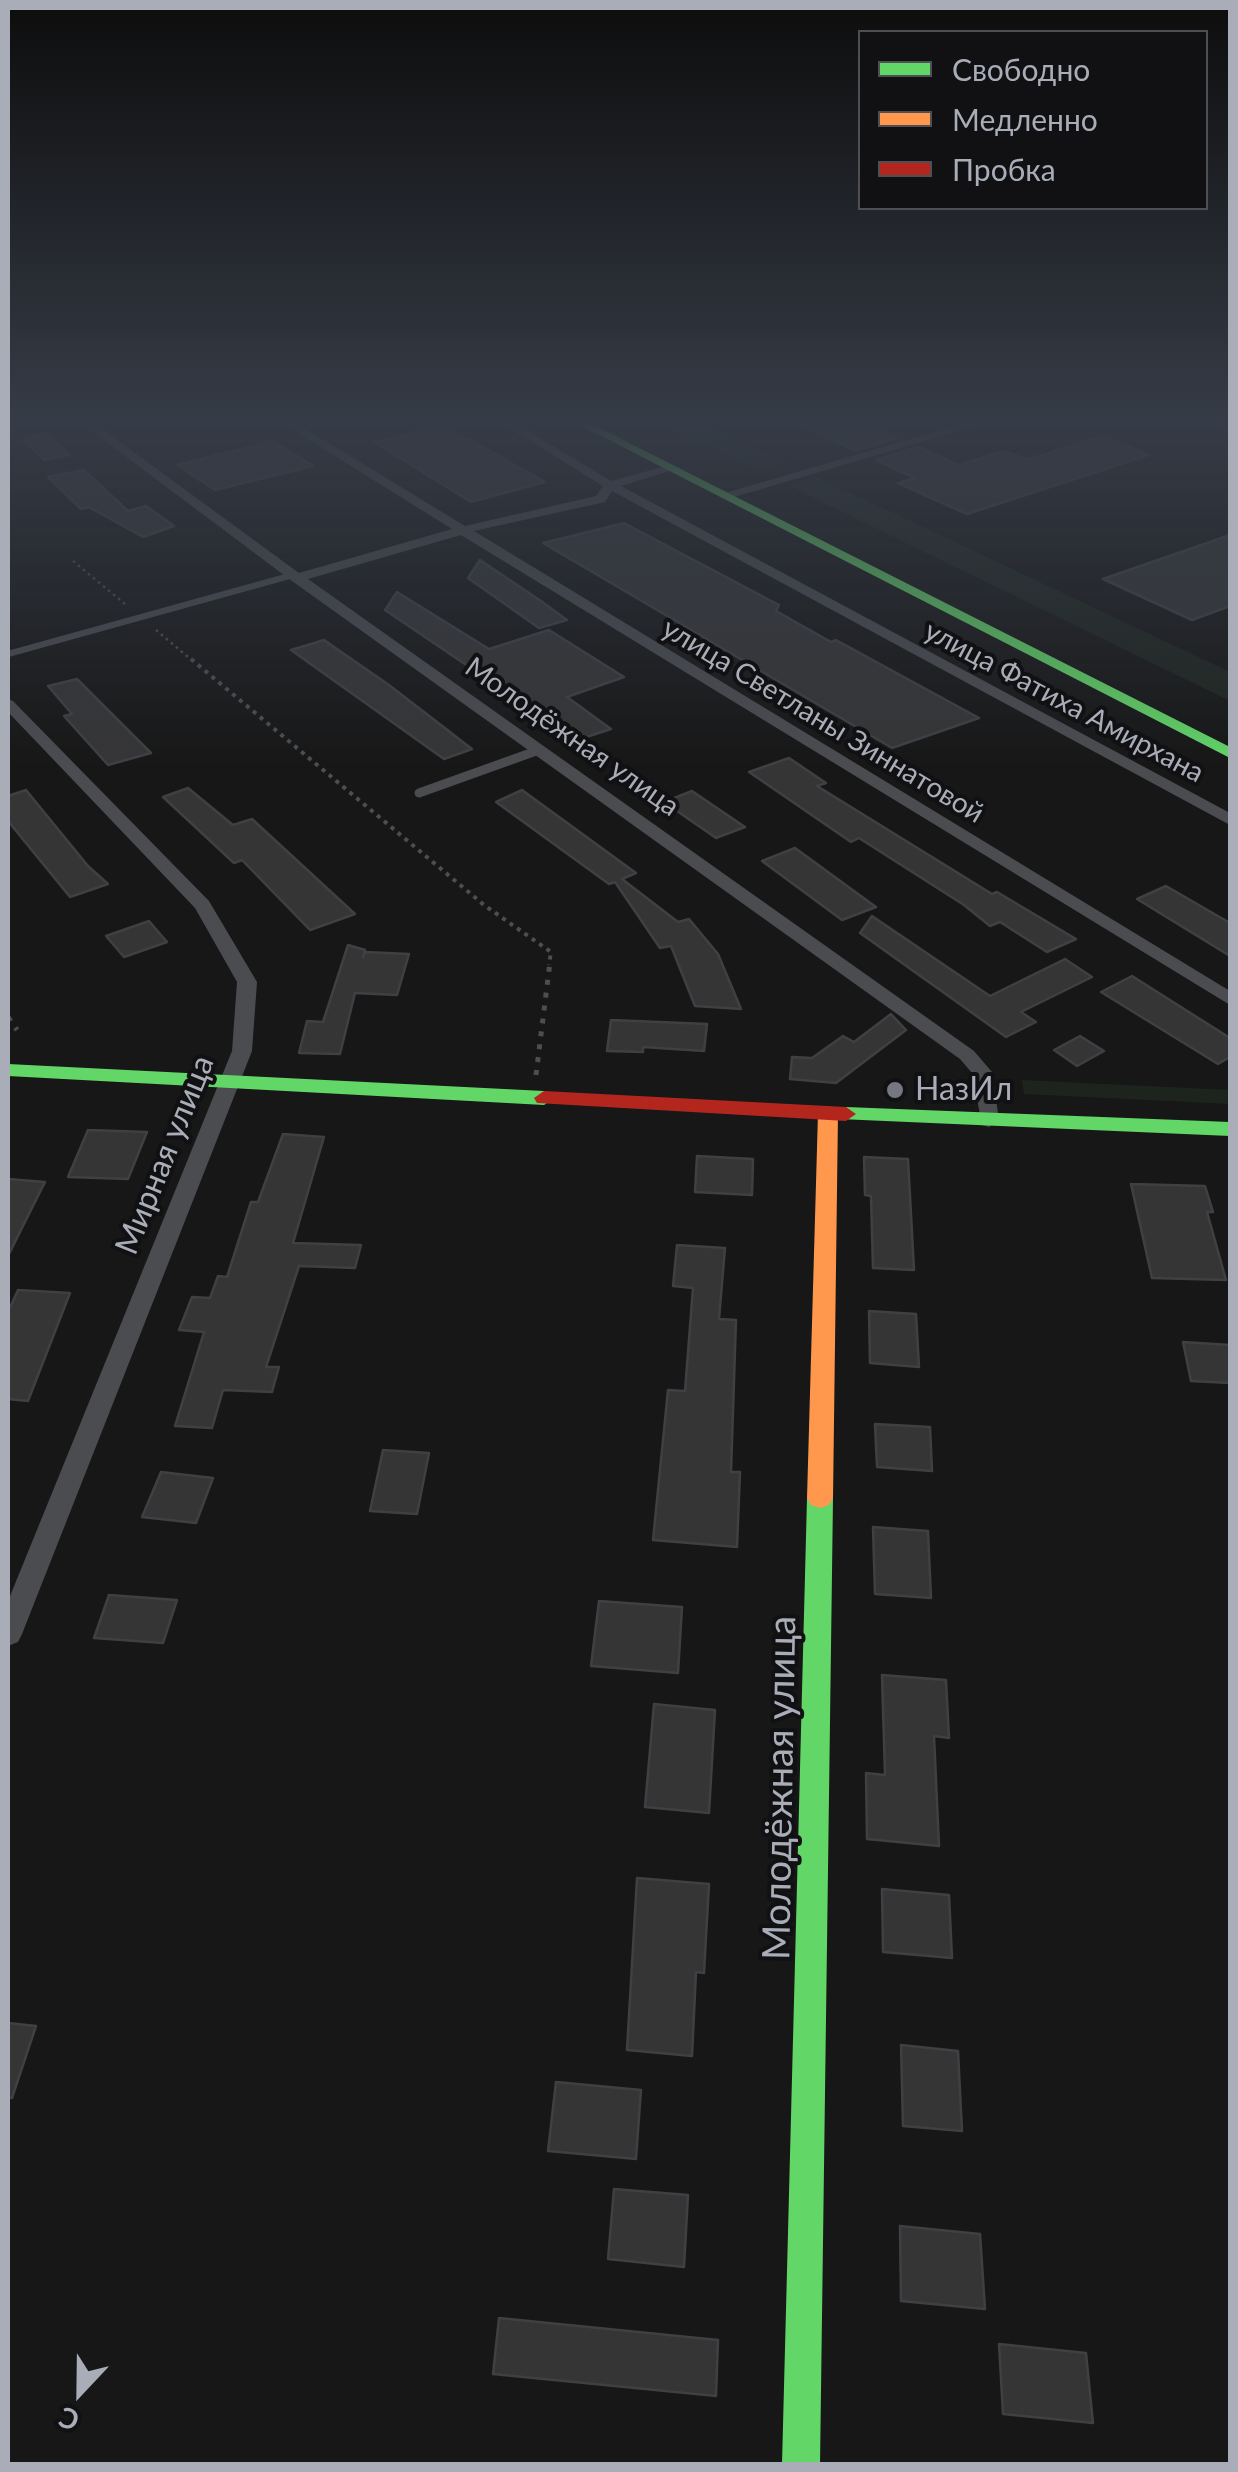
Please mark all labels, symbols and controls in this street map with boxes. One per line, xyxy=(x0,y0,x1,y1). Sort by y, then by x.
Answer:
legend xyxy=(858,30,1208,210)
text: Свободно xyxy=(952,51,1090,87)
text: Медленно xyxy=(952,101,1098,137)
text: Пробка xyxy=(952,151,1056,187)
street label: улица Светланы Зиннатовой xyxy=(656,611,990,831)
street label: улица Фатиха Амирхана xyxy=(919,614,1209,790)
street label: Молодёжная улица xyxy=(458,650,686,824)
street label: Мирная улица xyxy=(108,1050,222,1260)
place label: НазИл xyxy=(915,1071,1012,1109)
marker: НазИл xyxy=(884,1079,906,1101)
street label: Молодёжная улица xyxy=(754,1615,806,1961)
north arrow xyxy=(30,2342,130,2442)
text: С xyxy=(54,2401,84,2439)

